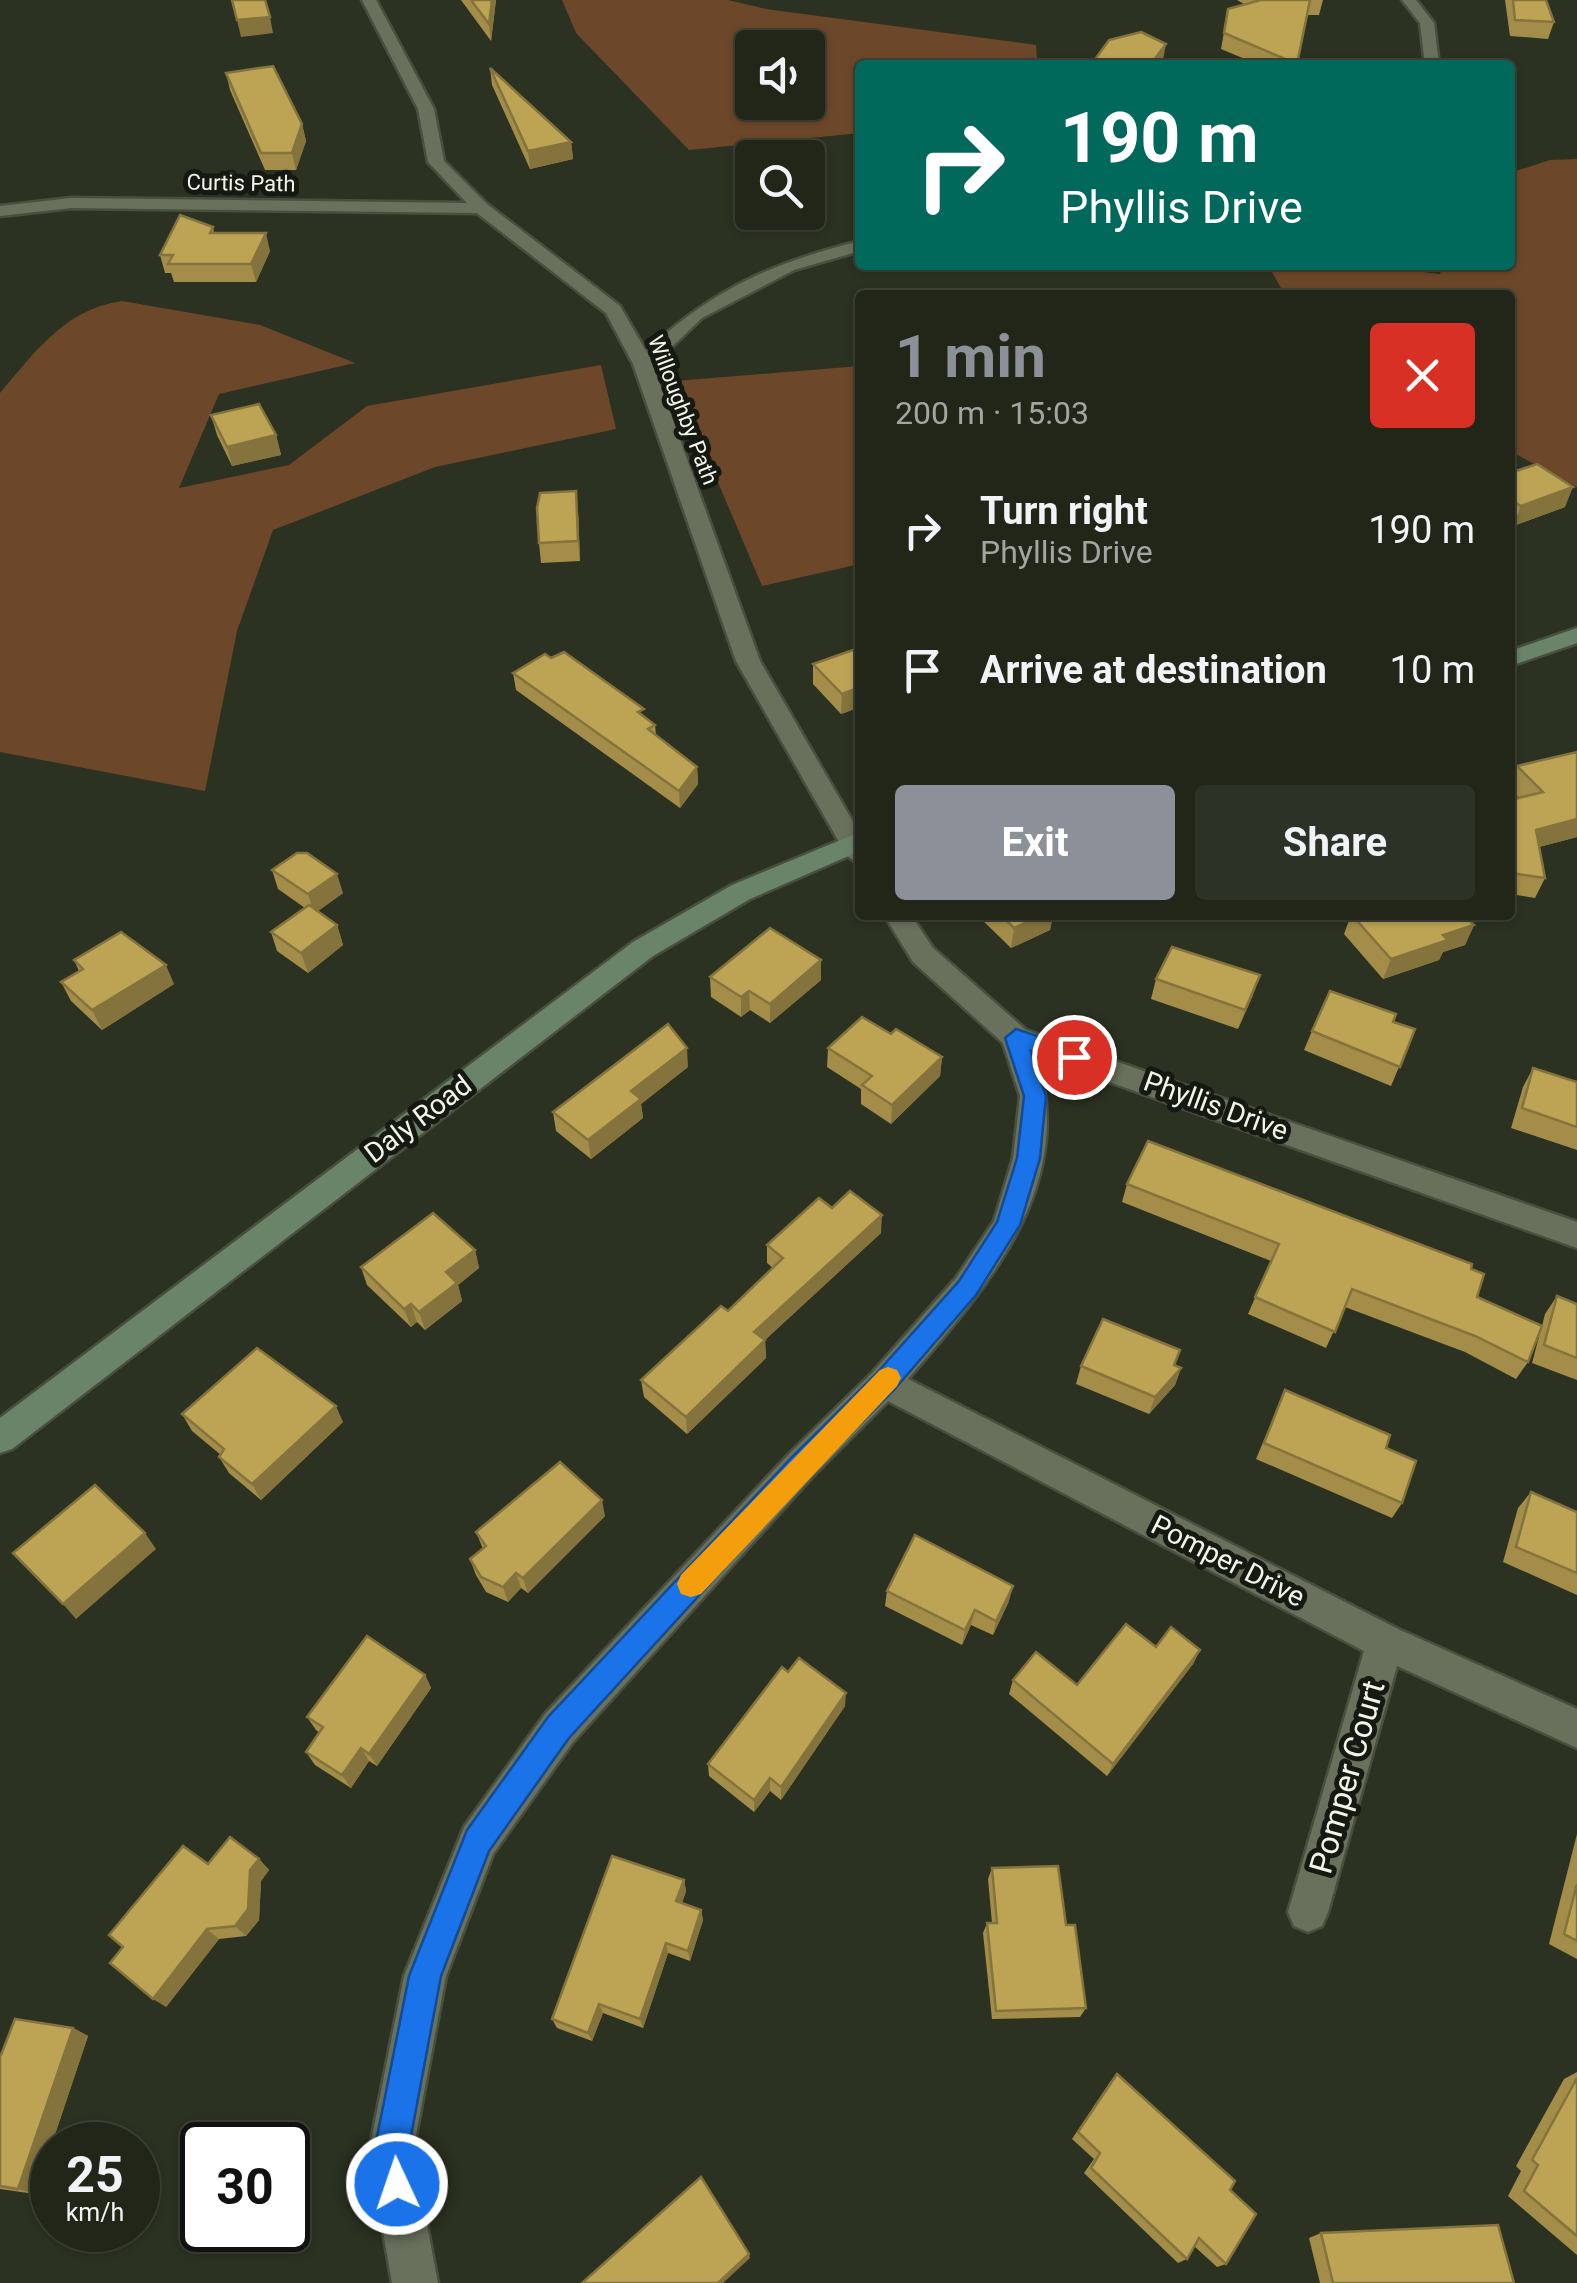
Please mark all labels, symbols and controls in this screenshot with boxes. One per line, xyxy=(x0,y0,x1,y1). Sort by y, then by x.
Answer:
map controls xyxy=(735,30,825,230)
button: sound xyxy=(735,30,825,120)
text: 190 m xyxy=(1060,97,1259,179)
icon: right xyxy=(895,100,1025,230)
button: search xyxy=(735,140,825,230)
street label: Curtis Path xyxy=(186,170,296,196)
text: Phyllis Drive xyxy=(1060,181,1303,234)
text: 1 min xyxy=(895,321,1046,392)
button: close xyxy=(1370,323,1475,428)
street label: Willoughby Path xyxy=(643,332,723,488)
text: 200 m · 15:03 xyxy=(895,394,1089,432)
text: Turn right xyxy=(980,489,1148,533)
icon: right xyxy=(895,503,950,558)
text: 190 m xyxy=(1368,508,1475,552)
text: Phyllis Drive xyxy=(980,533,1153,571)
icon: arrive xyxy=(895,643,950,698)
text: Arrive at destination xyxy=(980,648,1327,692)
text: 10 m xyxy=(1390,648,1475,692)
button: Exit xyxy=(895,785,1175,900)
button: Share xyxy=(1195,785,1475,900)
pin xyxy=(1032,1015,1117,1100)
icon: arrive xyxy=(1047,1030,1102,1085)
street label: Phyllis Drive xyxy=(1139,1065,1293,1147)
street label: Daly Road xyxy=(358,1068,478,1170)
street label: Pomper Drive xyxy=(1146,1508,1310,1614)
street label: Pomper Court xyxy=(1301,1676,1393,1878)
speed limit sign: 30 xyxy=(180,2122,310,2252)
position arrow xyxy=(345,2132,449,2236)
text: 25 xyxy=(66,2146,124,2204)
text: km/h xyxy=(66,2198,124,2227)

